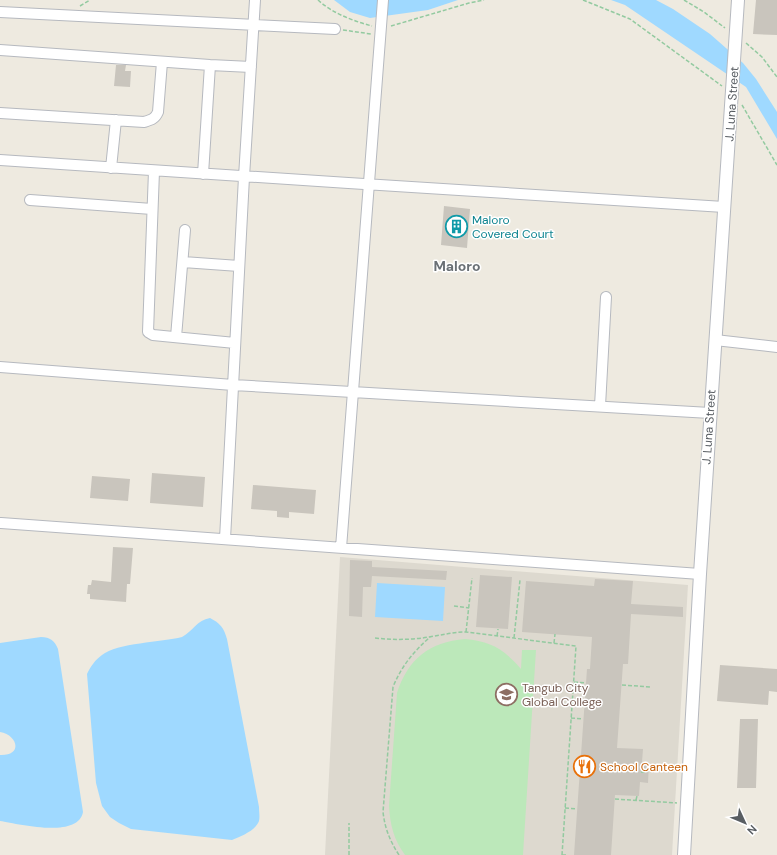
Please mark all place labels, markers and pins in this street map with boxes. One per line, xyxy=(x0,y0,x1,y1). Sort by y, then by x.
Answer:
place label: Maloro Covered Court xyxy=(472,212,554,242)
building icon: Maloro Covered Court xyxy=(443,214,469,240)
place label: Tangub City Global College xyxy=(522,680,602,710)
school or university icon: Tangub City Global College xyxy=(494,682,520,708)
restaurant icon: School Canteen xyxy=(571,754,597,780)
place label: School Canteen xyxy=(600,759,688,775)

